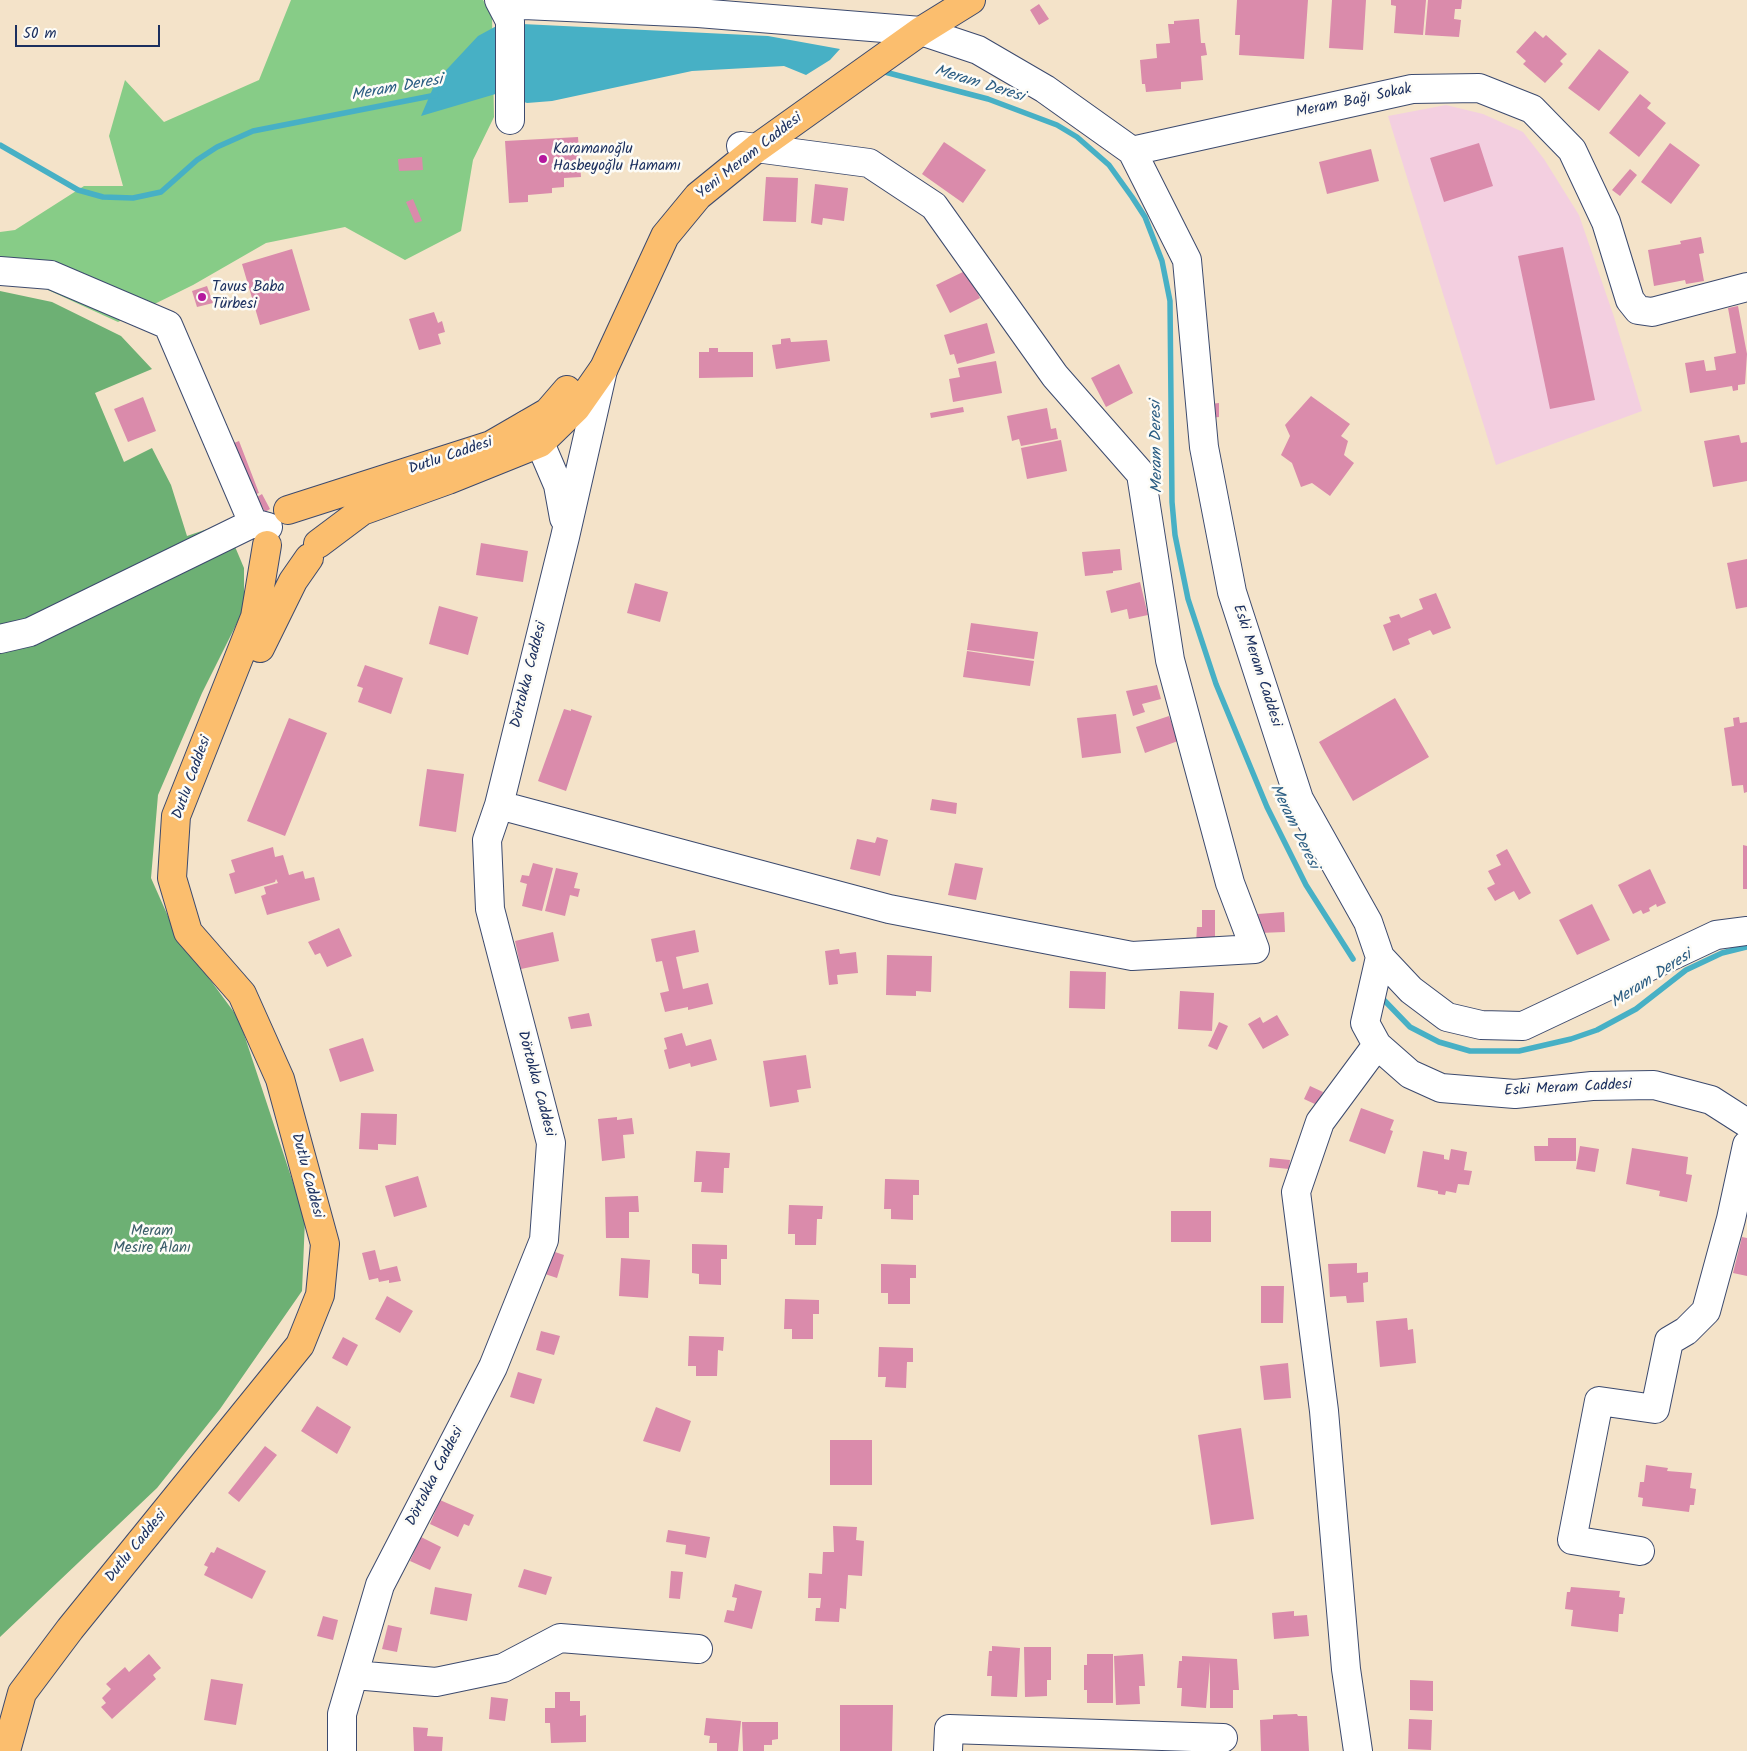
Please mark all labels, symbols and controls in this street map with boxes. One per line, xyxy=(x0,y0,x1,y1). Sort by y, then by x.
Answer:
scale bar xyxy=(18,15,162,47)
text: 50 m xyxy=(23,22,57,46)
water label: Meram Deresi xyxy=(932,62,1026,108)
water label: Meram Deresi xyxy=(350,72,444,106)
street label: Meram Bağı Sokak xyxy=(1294,81,1414,123)
street label: Yeni Meram Caddesi xyxy=(694,110,806,204)
place label: Karamanoğlu Hasbeyoğlu Hamamı xyxy=(553,141,681,176)
marker: Karamanoğlu Hasbeyoğlu Hamamı xyxy=(537,153,549,165)
place label: Tavus Baba Türbesi xyxy=(212,279,285,314)
marker: Tavus Baba Türbesi xyxy=(196,291,208,303)
water label: Meram Deresi xyxy=(1148,401,1168,493)
street label: Dutlu Caddesi xyxy=(407,434,495,480)
street label: Eski Meram Caddesi xyxy=(1228,602,1284,730)
street label: Dörtokka Caddesi xyxy=(508,620,552,730)
street label: Dutlu Caddesi xyxy=(170,734,216,822)
water label: Meram Deresi xyxy=(1264,781,1322,873)
water label: Meram Deresi xyxy=(1608,947,1696,1013)
street label: Dörtokka Caddesi xyxy=(512,1029,558,1139)
street label: Eski Meram Caddesi xyxy=(1504,1077,1632,1101)
street label: Dutlu Caddesi xyxy=(286,1132,326,1220)
park label: Meram Mesire Alanı xyxy=(113,1223,191,1258)
street label: Dörtokka Caddesi xyxy=(403,1424,469,1530)
street label: Dutlu Caddesi xyxy=(103,1507,171,1587)

